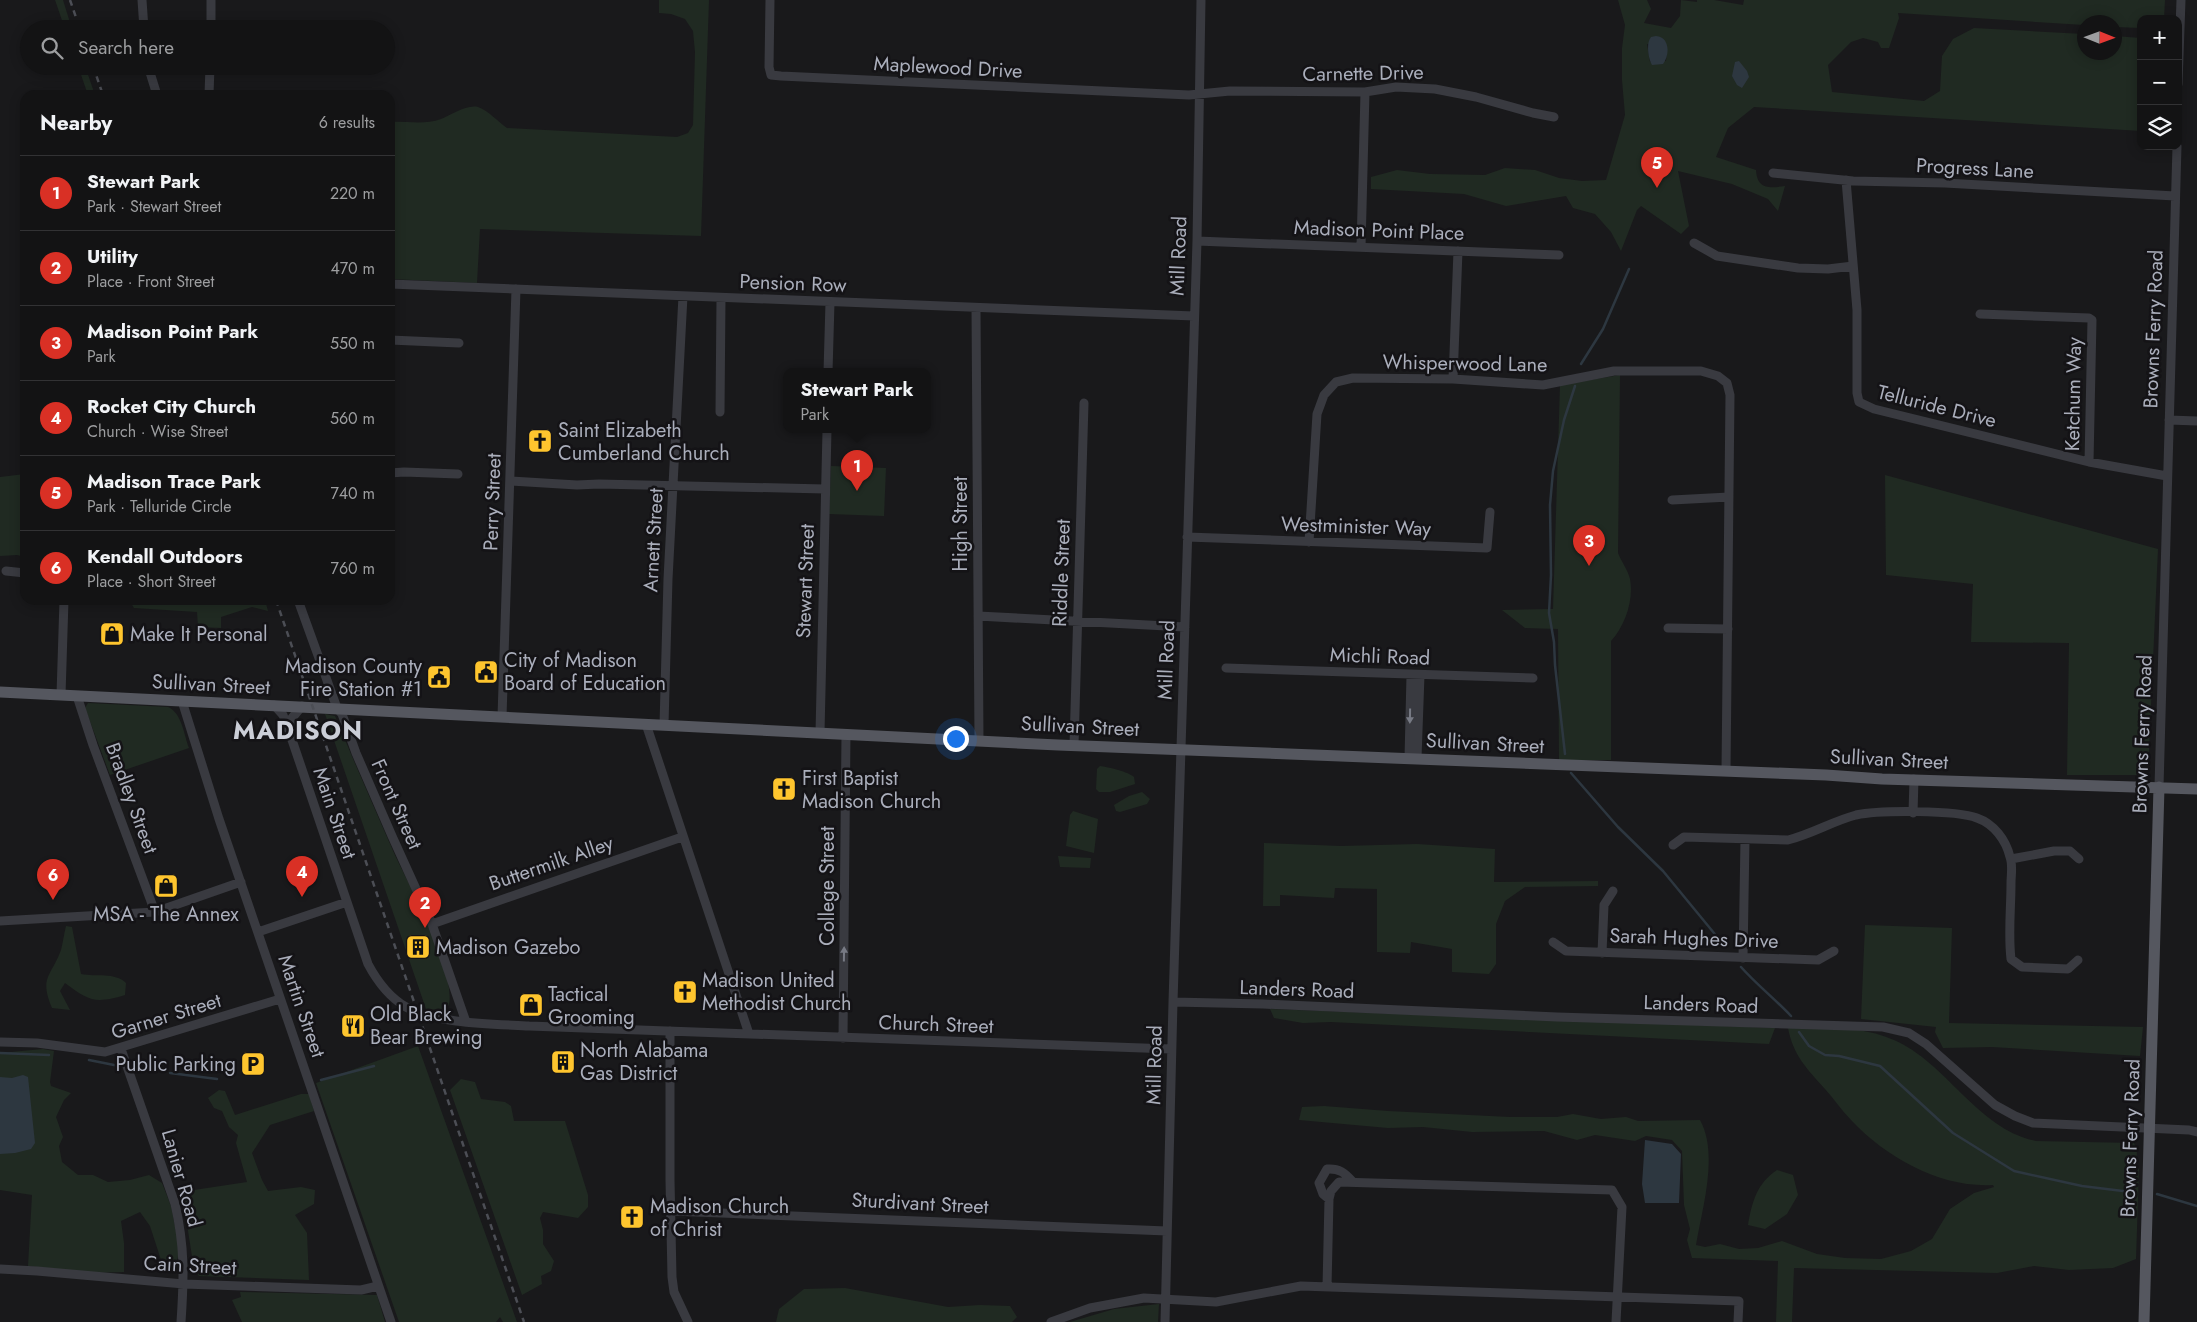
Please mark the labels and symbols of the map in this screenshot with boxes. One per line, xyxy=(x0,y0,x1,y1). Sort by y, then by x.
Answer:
north arrow xyxy=(2077,15,2122,60)
street label: Maplewood Drive xyxy=(873,49,1023,86)
street label: Carnette Drive xyxy=(1302,58,1424,89)
pin: 5 xyxy=(1641,147,1673,188)
street label: Progress Lane xyxy=(1915,151,2035,186)
street label: Madison Point Place xyxy=(1293,213,1465,248)
street label: Mill Road xyxy=(1163,216,1194,296)
street label: Browns Ferry Road xyxy=(2136,249,2171,409)
street label: Pension Row xyxy=(739,267,847,300)
street label: Ketchum Way xyxy=(2058,337,2089,451)
street label: Whisperwood Lane xyxy=(1382,348,1548,379)
street label: Telluride Drive xyxy=(1874,378,1999,435)
place label: Saint Elizabeth Cumberland Church xyxy=(558,416,730,468)
church icon: Saint Elizabeth Cumberland Church xyxy=(527,428,553,454)
pin: 1 xyxy=(841,450,873,491)
street label: Perry Street xyxy=(476,453,509,551)
street label: High Street xyxy=(946,476,975,572)
street label: Arnett Street xyxy=(636,487,671,593)
street label: Westminister Way xyxy=(1281,509,1432,544)
street label: Riddle Street xyxy=(1045,518,1078,627)
street label: Stewart Street xyxy=(789,523,822,639)
pin: 3 xyxy=(1573,525,1605,566)
place label: Make It Personal xyxy=(130,620,268,649)
street label: Mill Road xyxy=(1151,620,1182,700)
shop icon: Make It Personal xyxy=(99,621,125,647)
street label: Michli Road xyxy=(1329,640,1431,673)
place label: City of Madison Board of Education xyxy=(504,646,666,698)
place label: Madison County Fire Station #1 xyxy=(285,652,422,704)
street label: Browns Ferry Road xyxy=(2125,654,2160,814)
public building icon: City of Madison Board of Education xyxy=(473,659,499,685)
public building icon: Madison County Fire Station #1 xyxy=(426,664,452,690)
street label: Sullivan Street xyxy=(151,667,271,702)
street label: Sullivan Street xyxy=(1020,709,1140,744)
one-way arrow xyxy=(1405,709,1413,725)
district label: MADISON xyxy=(233,712,363,748)
your location xyxy=(943,726,969,752)
street label: Sullivan Street xyxy=(1425,726,1545,761)
street label: Bradley Street xyxy=(98,739,165,858)
street label: Sullivan Street xyxy=(1829,742,1949,777)
street label: Front Street xyxy=(364,754,429,854)
street label: Main Street xyxy=(305,763,364,863)
place label: First Baptist Madison Church xyxy=(802,764,941,816)
church icon: First Baptist Madison Church xyxy=(771,776,797,802)
street label: College Street xyxy=(813,826,842,946)
street label: Buttermilk Alley xyxy=(485,829,617,898)
pin: 4 xyxy=(286,856,318,897)
pin: 6 xyxy=(37,859,69,900)
shop icon: MSA - The Annex xyxy=(153,873,179,899)
pin: 2 xyxy=(409,887,441,928)
place label: MSA - The Annex xyxy=(93,900,239,929)
street label: Sarah Hughes Drive xyxy=(1609,921,1779,956)
place label: Madison Gazebo xyxy=(436,933,581,962)
building icon: Madison Gazebo xyxy=(405,934,431,960)
one-way arrow xyxy=(840,946,848,962)
street label: Martin Street xyxy=(270,951,333,1062)
place label: Madison United Methodist Church xyxy=(702,966,852,1018)
street label: Landers Road xyxy=(1239,973,1355,1006)
church icon: Madison United Methodist Church xyxy=(672,979,698,1005)
place label: Tactical Grooming xyxy=(548,980,635,1032)
street label: Garner Street xyxy=(108,986,225,1047)
street label: Landers Road xyxy=(1643,988,1759,1021)
shop icon: Tactical Grooming xyxy=(518,992,544,1018)
place label: Old Black Bear Brewing xyxy=(370,1000,482,1052)
street label: Church Street xyxy=(878,1008,994,1041)
restaurant icon: Old Black Bear Brewing xyxy=(340,1013,366,1039)
street label: Mill Road xyxy=(1139,1025,1170,1105)
place label: North Alabama Gas District xyxy=(580,1036,708,1088)
building icon: North Alabama Gas District xyxy=(550,1049,576,1075)
place label: Public Parking xyxy=(115,1050,236,1079)
parking icon: Public Parking xyxy=(240,1051,266,1077)
street label: Browns Ferry Road xyxy=(2113,1058,2148,1218)
street label: Lanier Road xyxy=(154,1126,209,1230)
street label: Sturdivant Street xyxy=(851,1185,989,1222)
place label: Madison Church of Christ xyxy=(650,1192,789,1244)
church icon: Madison Church of Christ xyxy=(619,1204,645,1230)
street label: Cain Street xyxy=(143,1249,237,1282)

